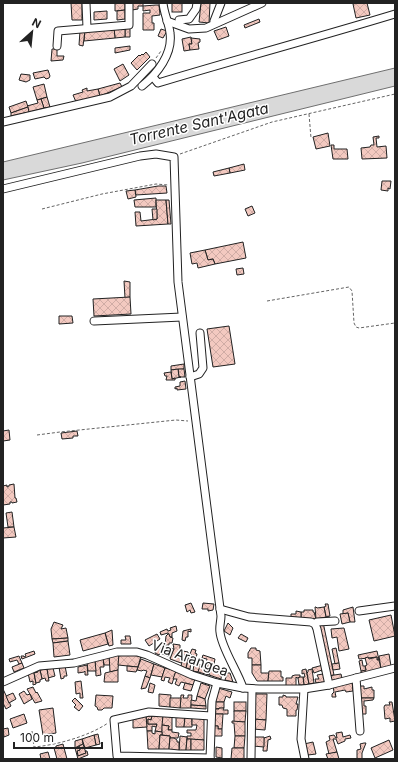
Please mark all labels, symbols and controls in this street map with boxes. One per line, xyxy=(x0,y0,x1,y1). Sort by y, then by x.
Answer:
north arrow xyxy=(12,12,52,52)
text: N xyxy=(30,15,43,31)
water label: Torrente Sant'Agata xyxy=(127,98,271,149)
street label: Via Arangea xyxy=(149,636,231,679)
scale bar xyxy=(14,724,102,750)
text: 100 m xyxy=(20,730,54,745)

